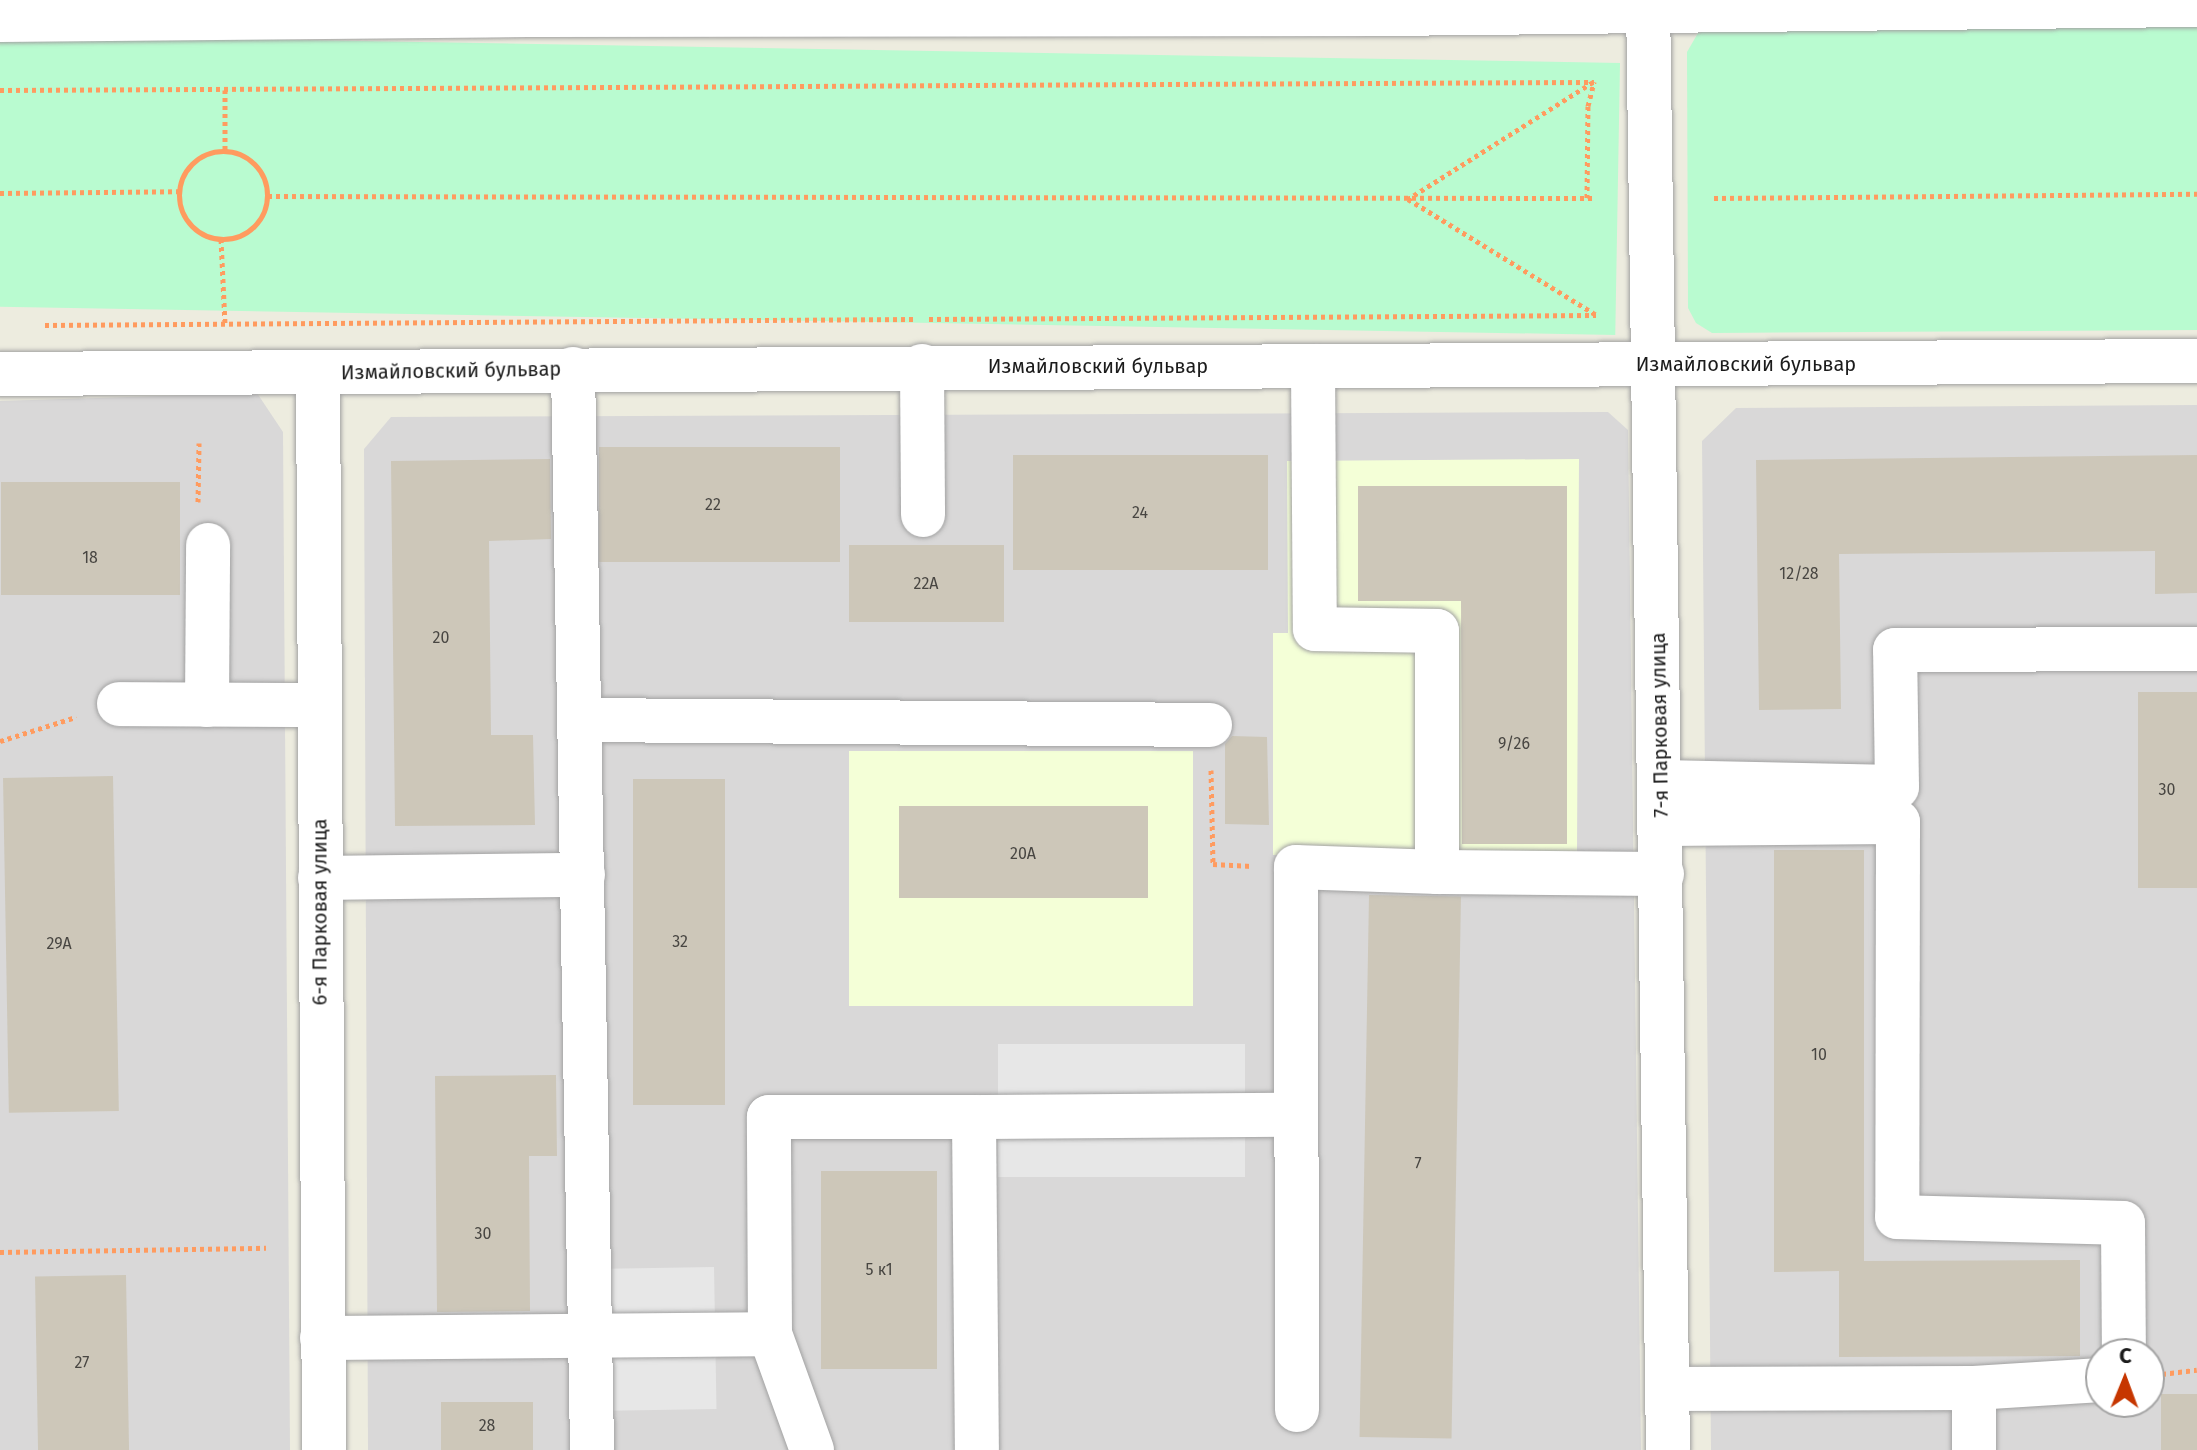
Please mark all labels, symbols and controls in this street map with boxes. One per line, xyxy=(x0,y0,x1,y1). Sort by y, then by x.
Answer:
street label: Измайловский бульвар xyxy=(1636,352,1856,376)
street label: Измайловский бульвар xyxy=(988,354,1208,378)
street label: Измайловский бульвар xyxy=(341,357,561,385)
house number: 22 xyxy=(705,495,721,515)
house number: 24 xyxy=(1132,503,1148,523)
house number: 18 xyxy=(82,548,98,568)
house number: 12/28 xyxy=(1779,564,1819,584)
house number: 22А xyxy=(913,574,939,594)
house number: 20 xyxy=(433,628,449,648)
street label: 7-я Парковая улица xyxy=(1646,632,1674,818)
house number: 9/26 xyxy=(1498,734,1530,754)
house number: 30 xyxy=(2159,780,2175,800)
street label: 6-я Парковая улица xyxy=(308,819,332,1005)
house number: 20А xyxy=(1010,844,1036,864)
house number: 32 xyxy=(672,932,688,952)
house number: 29А xyxy=(46,934,72,954)
house number: 10 xyxy=(1811,1045,1827,1065)
house number: 7 xyxy=(1414,1154,1422,1174)
house number: 30 xyxy=(475,1224,491,1244)
house number: 5 к1 xyxy=(865,1260,893,1280)
north arrow xyxy=(2085,1338,2165,1418)
text: С xyxy=(2119,1342,2132,1369)
house number: 27 xyxy=(75,1353,89,1373)
house number: 28 xyxy=(479,1416,495,1436)

